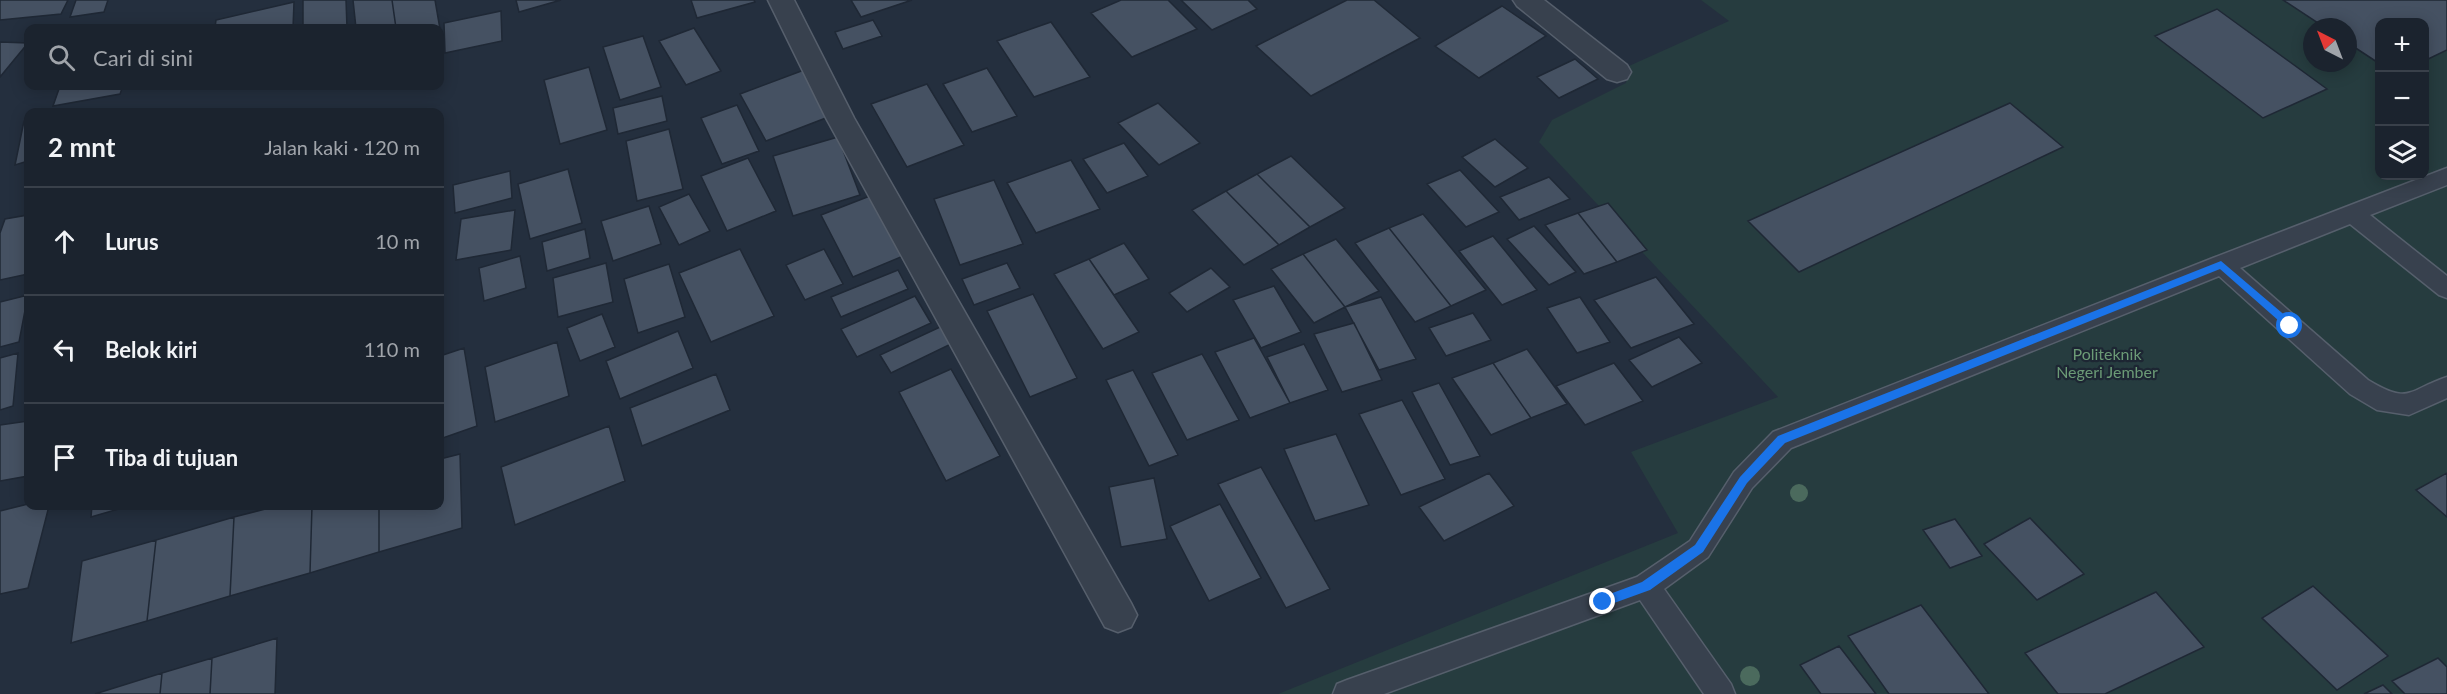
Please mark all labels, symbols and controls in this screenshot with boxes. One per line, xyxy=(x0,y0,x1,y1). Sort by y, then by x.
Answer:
north arrow xyxy=(2303,18,2357,72)
map controls xyxy=(2375,18,2429,180)
button: + xyxy=(2375,18,2429,72)
search box xyxy=(24,24,444,90)
icon: search xyxy=(45,41,78,74)
text: Cari di sini xyxy=(93,44,193,71)
button: − xyxy=(2375,72,2429,126)
button: layers xyxy=(2375,126,2429,180)
text: 2 mnt xyxy=(48,131,115,163)
text: Jalan kaki · 120 m xyxy=(264,135,420,159)
icon: ahead xyxy=(48,225,81,258)
text: Lurus xyxy=(105,228,159,255)
text: 10 m xyxy=(375,229,420,253)
route start xyxy=(2276,312,2302,338)
icon: left xyxy=(48,333,81,366)
text: Belok kiri xyxy=(105,336,197,363)
text: 110 m xyxy=(364,337,420,361)
park label: Politeknik Negeri Jember xyxy=(2056,344,2158,381)
icon: arrive xyxy=(48,441,81,474)
text: Tiba di tujuan xyxy=(105,444,238,471)
route end xyxy=(1589,588,1615,614)

